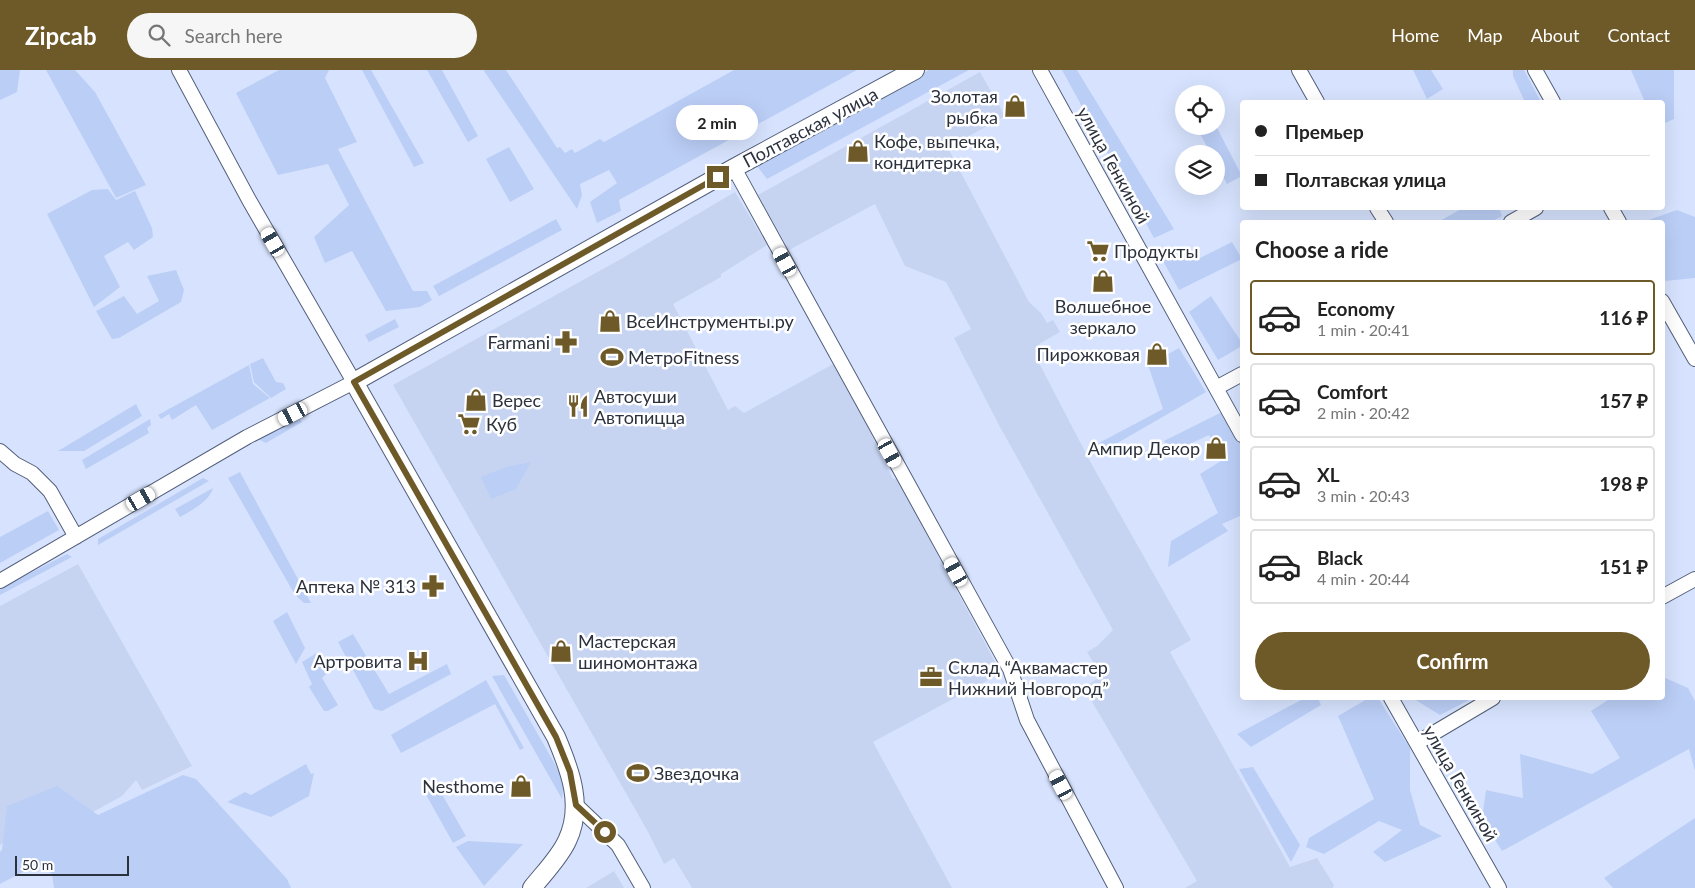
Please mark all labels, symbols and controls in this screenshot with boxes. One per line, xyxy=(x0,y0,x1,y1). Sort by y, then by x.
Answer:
search box xyxy=(127,13,477,58)
text: Zipcab xyxy=(25,21,97,50)
icon: search xyxy=(145,21,173,49)
text: Search here xyxy=(185,24,283,47)
text: Home xyxy=(1391,24,1439,46)
text: Map xyxy=(1467,24,1503,46)
text: About xyxy=(1531,24,1580,46)
text: Contact xyxy=(1608,24,1670,46)
street label: Полтавская улица xyxy=(739,82,881,172)
place label: Золотая рыбка xyxy=(931,85,998,128)
map controls xyxy=(1175,85,1225,195)
button: locate xyxy=(1175,85,1225,135)
shop icon: Золотая рыбка xyxy=(1002,93,1028,119)
street label: улица Генкиной xyxy=(1073,103,1155,227)
callout: 2 min xyxy=(677,104,759,140)
text: 2 min xyxy=(697,113,737,132)
text: Премьер xyxy=(1285,120,1364,143)
place label: Кофе, выпечка, кондитерка xyxy=(874,130,1000,173)
shop icon: Кофе, выпечка, кондитерка xyxy=(845,138,871,164)
button: layers xyxy=(1175,145,1225,195)
route end xyxy=(707,166,729,188)
text: Полтавская улица xyxy=(1285,168,1446,191)
car xyxy=(259,225,286,259)
text: Choose a ride xyxy=(1255,236,1389,263)
supermarket icon: Продукты xyxy=(1085,238,1111,264)
place label: Продукты xyxy=(1114,240,1198,262)
car xyxy=(771,245,798,279)
shop icon: Волшебное зеркало xyxy=(1090,268,1116,294)
place label: Волшебное зеркало xyxy=(1055,295,1151,338)
icon: car xyxy=(1257,295,1302,340)
text: Economy xyxy=(1317,297,1395,320)
text: 116 ₽ xyxy=(1599,306,1648,329)
shop icon: ВсеИнструменты.ру xyxy=(597,308,623,334)
place label: ВсеИнструменты.ру xyxy=(626,310,795,332)
text: 1 min · 20:41 xyxy=(1317,320,1410,339)
pharmacy icon: Farmani xyxy=(553,329,579,355)
place label: Farmani xyxy=(487,331,550,353)
shop icon: Пирожковая xyxy=(1144,341,1170,367)
place label: Пирожковая xyxy=(1037,343,1140,365)
sports icon: МетроFitness xyxy=(599,344,625,370)
place label: МетроFitness xyxy=(628,346,739,368)
icon: car xyxy=(1257,378,1302,423)
text: Comfort xyxy=(1317,380,1388,403)
place label: Автосуши Автопицца xyxy=(594,385,685,428)
shop icon: Верес xyxy=(463,387,489,413)
place label: Верес xyxy=(492,389,542,411)
text: 157 ₽ xyxy=(1599,389,1648,412)
restaurant icon: Автосуши Автопицца xyxy=(565,393,591,419)
car xyxy=(276,401,309,427)
text: 2 min · 20:42 xyxy=(1317,403,1410,422)
supermarket icon: Куб xyxy=(456,411,482,437)
place label: Куб xyxy=(486,413,517,435)
shop icon: Ампир Декор xyxy=(1203,435,1229,461)
car xyxy=(876,436,903,470)
place label: Ампир Декор xyxy=(1088,437,1200,459)
icon: car xyxy=(1257,461,1302,506)
text: XL xyxy=(1317,463,1340,486)
text: 198 ₽ xyxy=(1599,472,1648,495)
car xyxy=(124,485,157,513)
text: 3 min · 20:43 xyxy=(1317,486,1410,505)
icon: car xyxy=(1257,544,1302,589)
text: Black xyxy=(1317,546,1363,569)
car xyxy=(942,555,969,589)
text: 151 ₽ xyxy=(1599,555,1648,578)
text: 4 min · 20:44 xyxy=(1317,569,1410,588)
pharmacy icon: Аптека № 313 xyxy=(420,573,446,599)
place label: Аптека № 313 xyxy=(296,575,416,597)
place label: Мастерская шиномонтажа xyxy=(578,630,698,673)
button: Confirm xyxy=(1255,632,1650,690)
shop icon: Мастерская шиномонтажа xyxy=(548,638,574,664)
hospital icon: Артровита xyxy=(405,648,431,674)
place label: Артровита xyxy=(313,650,402,672)
place label: Склад “Аквамастер Нижний Новгород” xyxy=(948,656,1109,699)
office icon: Склад “Аквамастер Нижний Новгород” xyxy=(918,664,944,690)
street label: улица Генкиной xyxy=(1419,721,1503,845)
sports icon: Звездочка xyxy=(625,760,651,786)
place label: Звездочка xyxy=(654,762,739,784)
car xyxy=(1047,768,1074,802)
shop icon: Nesthome xyxy=(508,773,534,799)
place label: Nesthome xyxy=(422,775,504,797)
route start xyxy=(594,821,616,843)
scale bar xyxy=(15,853,129,876)
text: 50 m xyxy=(22,856,53,873)

